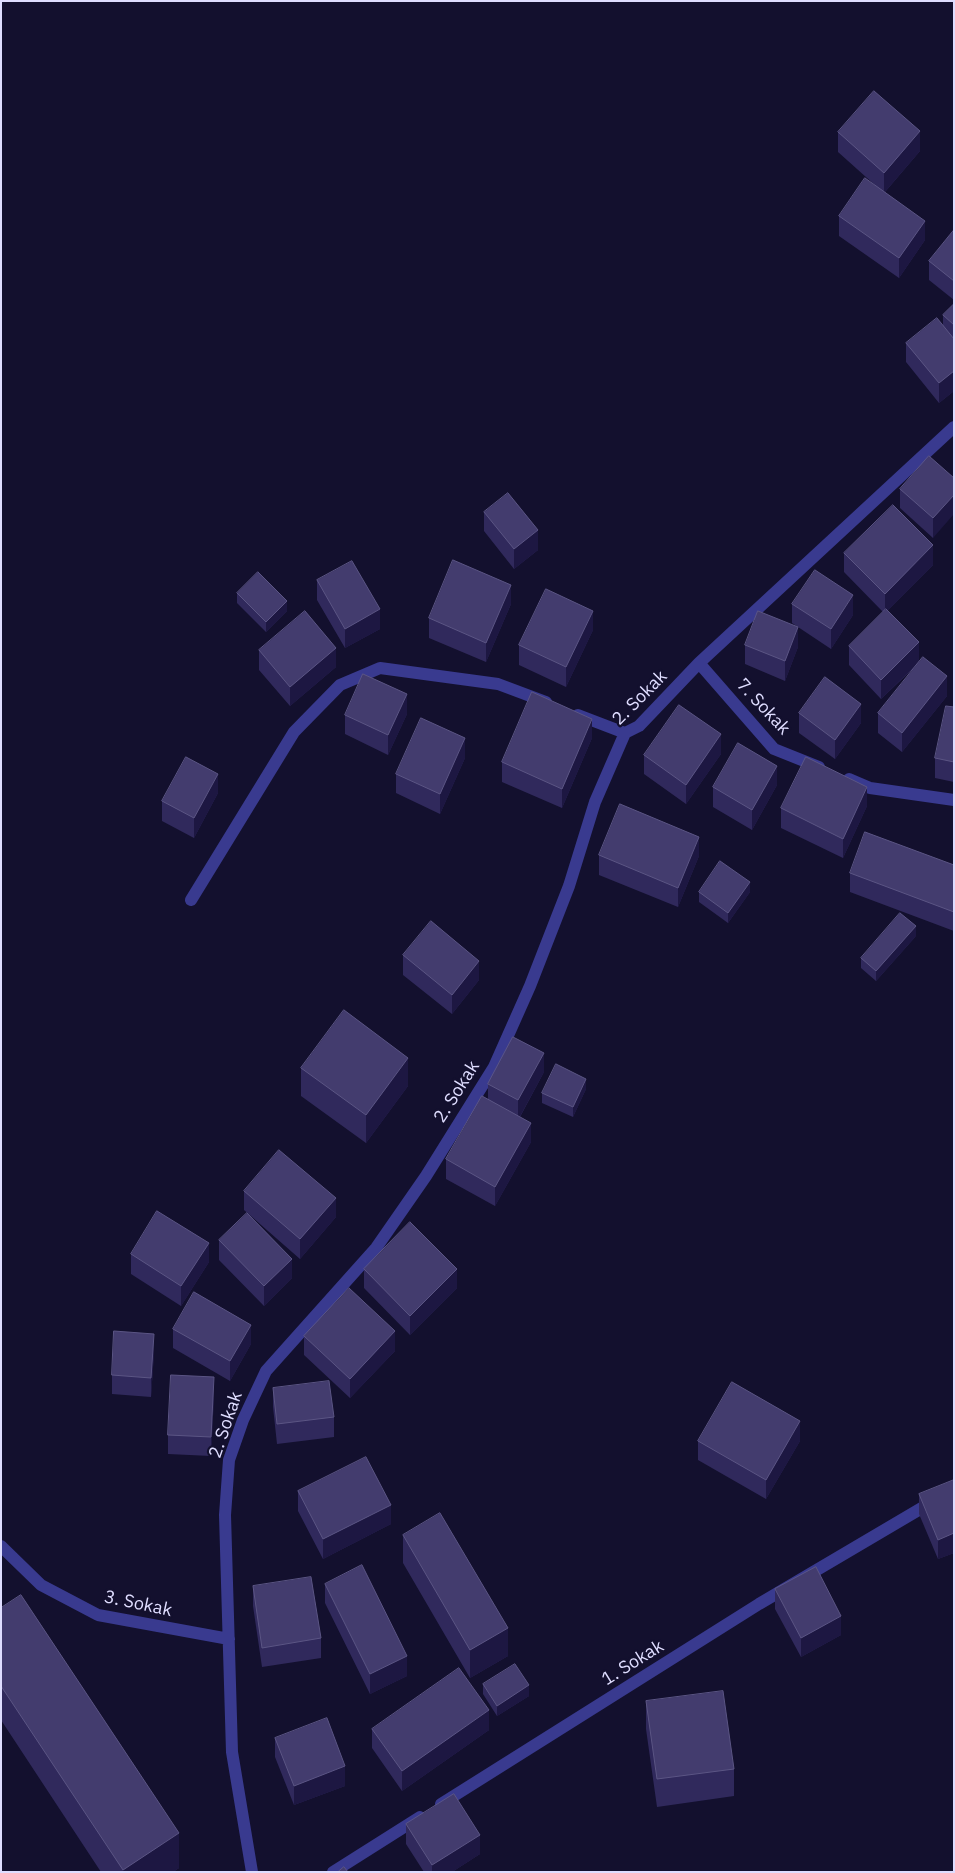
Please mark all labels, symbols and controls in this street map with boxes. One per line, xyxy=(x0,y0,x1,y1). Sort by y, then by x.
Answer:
street label: 2. Sokak xyxy=(608,666,672,730)
street label: 7. Sokak xyxy=(732,674,794,740)
street label: 2. Sokak xyxy=(430,1057,484,1127)
street label: 2. Sokak xyxy=(205,1389,247,1461)
street label: 3. Sokak xyxy=(102,1586,174,1622)
street label: 1. Sokak xyxy=(598,1636,668,1690)

